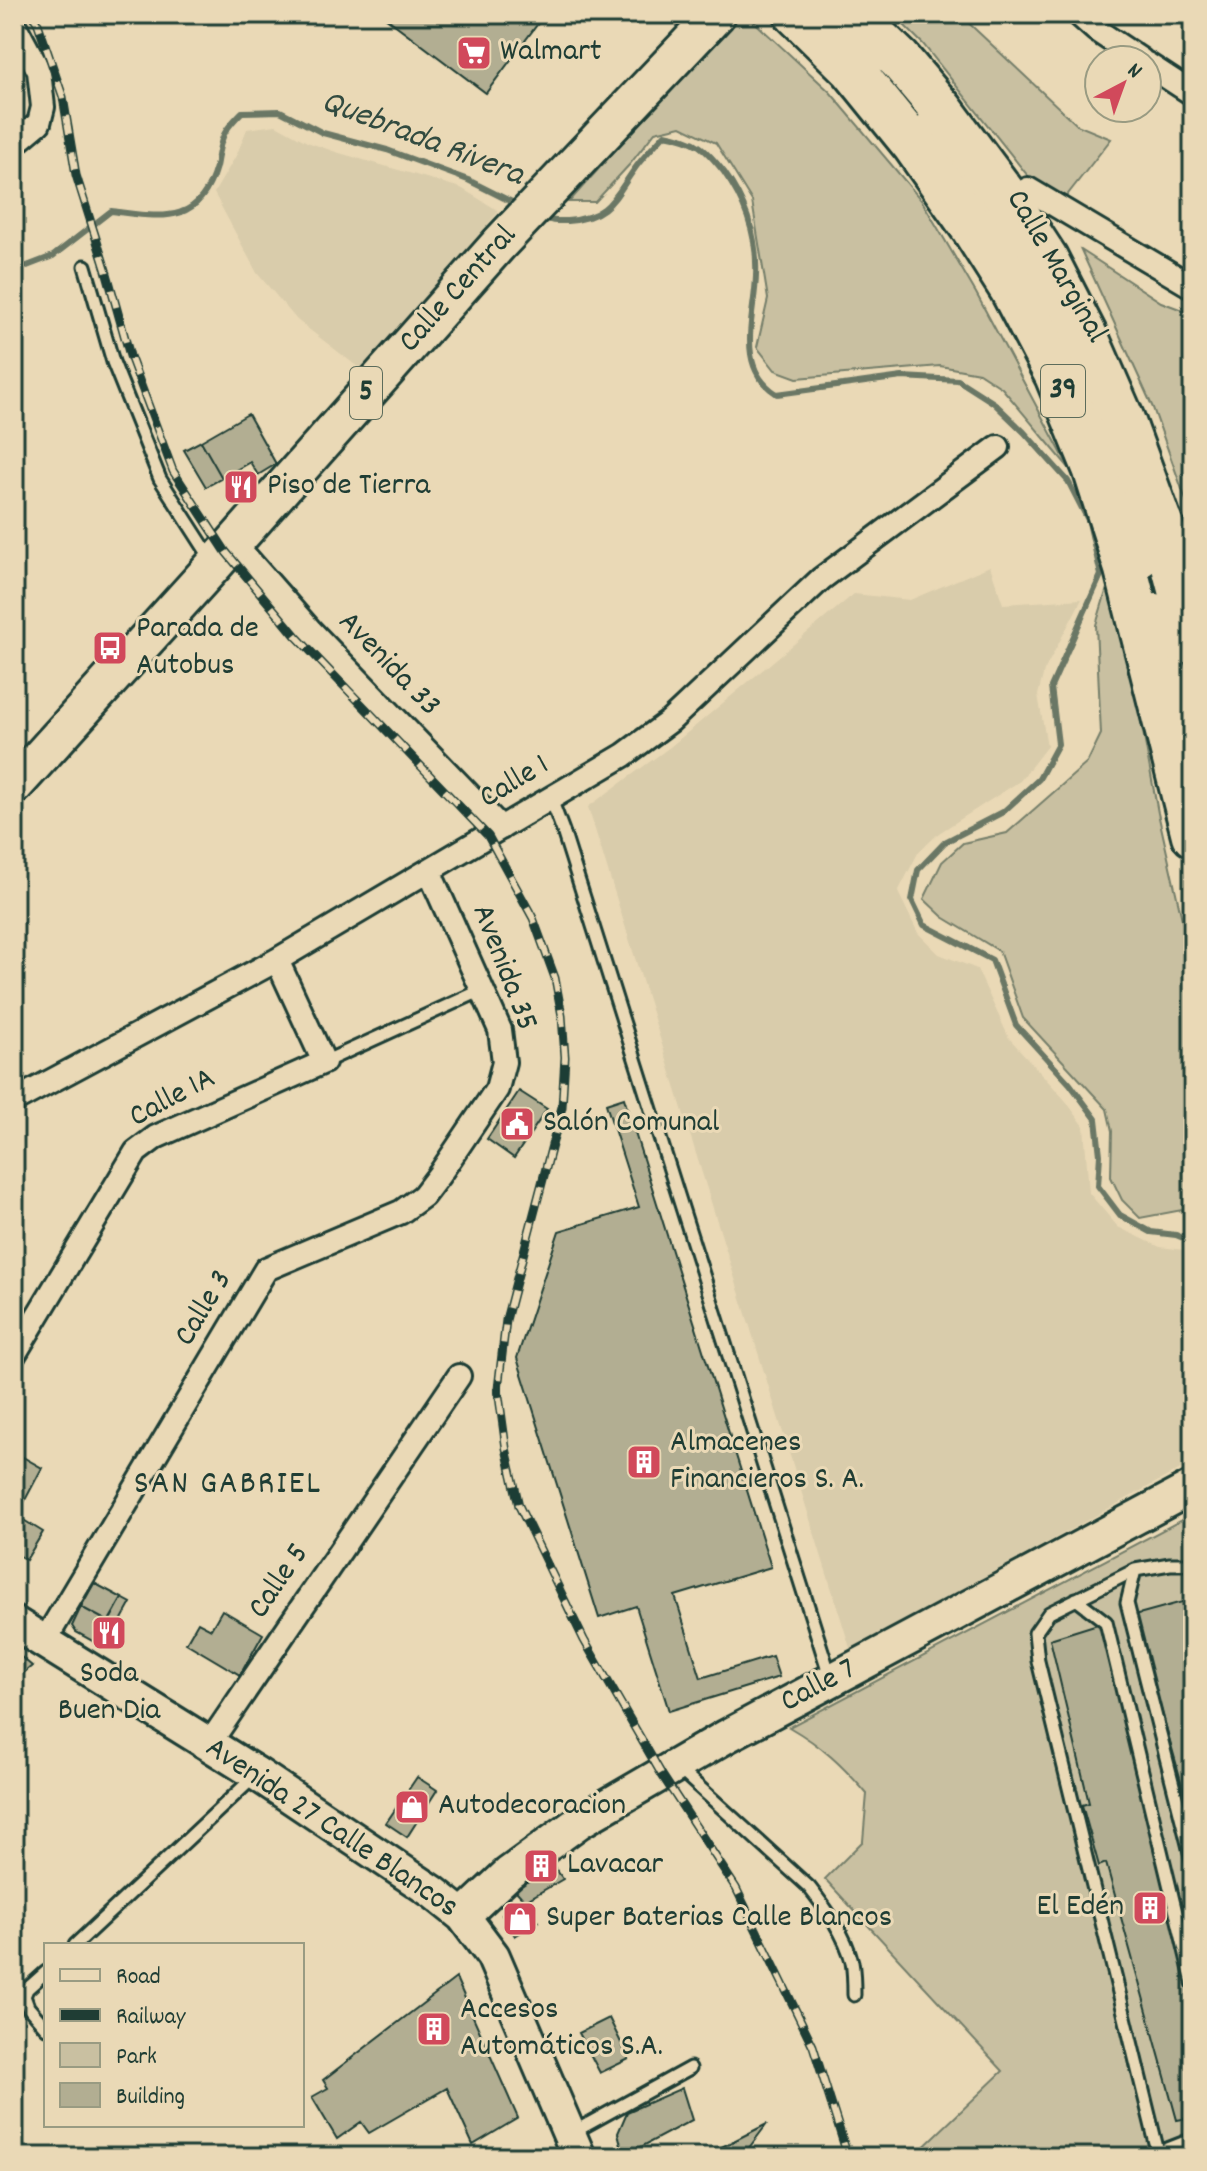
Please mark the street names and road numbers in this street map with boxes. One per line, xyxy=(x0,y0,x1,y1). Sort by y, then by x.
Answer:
street label: Calle Marginal xyxy=(992,182,1118,353)
street label: Calle Central xyxy=(389,215,529,364)
road number: 39 xyxy=(1041,365,1085,417)
road number: 5 xyxy=(350,367,382,419)
street label: Avenida 33 xyxy=(326,602,450,728)
street label: Calle 1 xyxy=(471,744,559,822)
street label: Avenida 35 xyxy=(458,898,548,1038)
street label: Calle 1A xyxy=(122,1057,224,1141)
street label: Calle 3 xyxy=(164,1262,246,1356)
street label: Calle 5 xyxy=(238,1535,322,1629)
street label: Calle 7 xyxy=(773,1648,865,1726)
street label: Avenida 27 Calle Blancos xyxy=(195,1727,467,1931)

